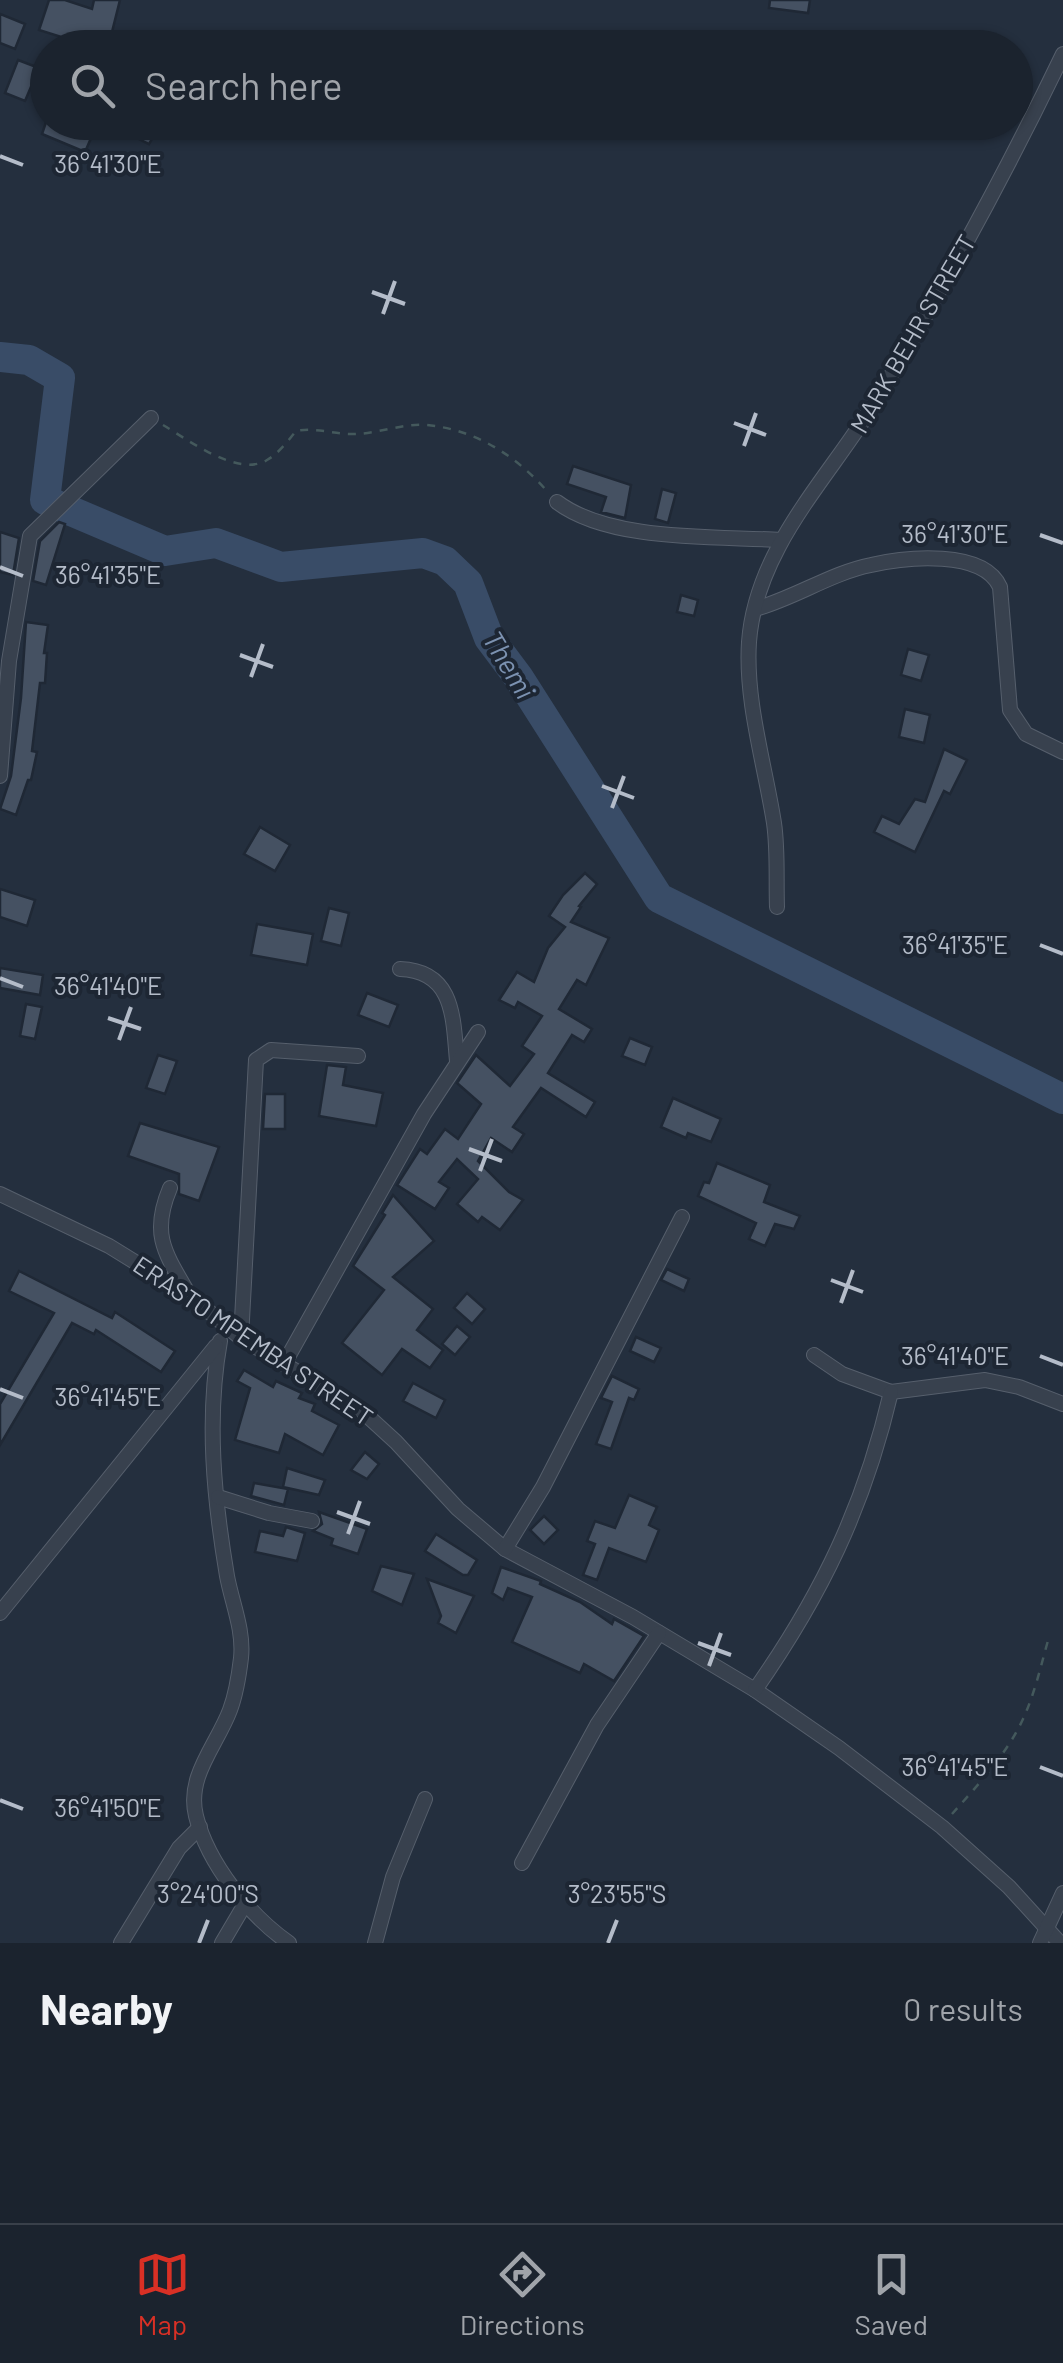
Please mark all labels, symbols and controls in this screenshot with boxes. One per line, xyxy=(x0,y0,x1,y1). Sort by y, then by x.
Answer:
search box xyxy=(30,30,1033,140)
icon: search xyxy=(65,58,120,113)
text: Search here xyxy=(145,62,343,108)
text: 36°41'30"E xyxy=(54,148,162,178)
street label: MARK BEHR STREET xyxy=(843,229,981,438)
text: 36°41'30"E xyxy=(901,518,1009,548)
text: 36°41'35"E xyxy=(55,559,161,589)
water label: Themi xyxy=(476,624,543,705)
text: 36°41'35"E xyxy=(902,929,1008,959)
text: 36°41'40"E xyxy=(54,970,162,1000)
street label: ERASTO MPEMBA STREET xyxy=(128,1249,379,1432)
text: 36°41'40"E xyxy=(901,1340,1009,1370)
text: 36°41'45"E xyxy=(55,1381,161,1411)
text: 36°41'45"E xyxy=(902,1751,1008,1781)
text: 36°41'50"E xyxy=(54,1792,162,1822)
text: 3°24'00"S xyxy=(157,1878,259,1908)
text: 3°23'55"S xyxy=(568,1878,666,1908)
text: Nearby xyxy=(40,1983,173,2033)
text: 0 results xyxy=(903,1989,1023,2027)
tab: Map xyxy=(135,2247,190,2341)
tab: Directions xyxy=(460,2247,585,2341)
tab: Saved xyxy=(855,2247,928,2341)

